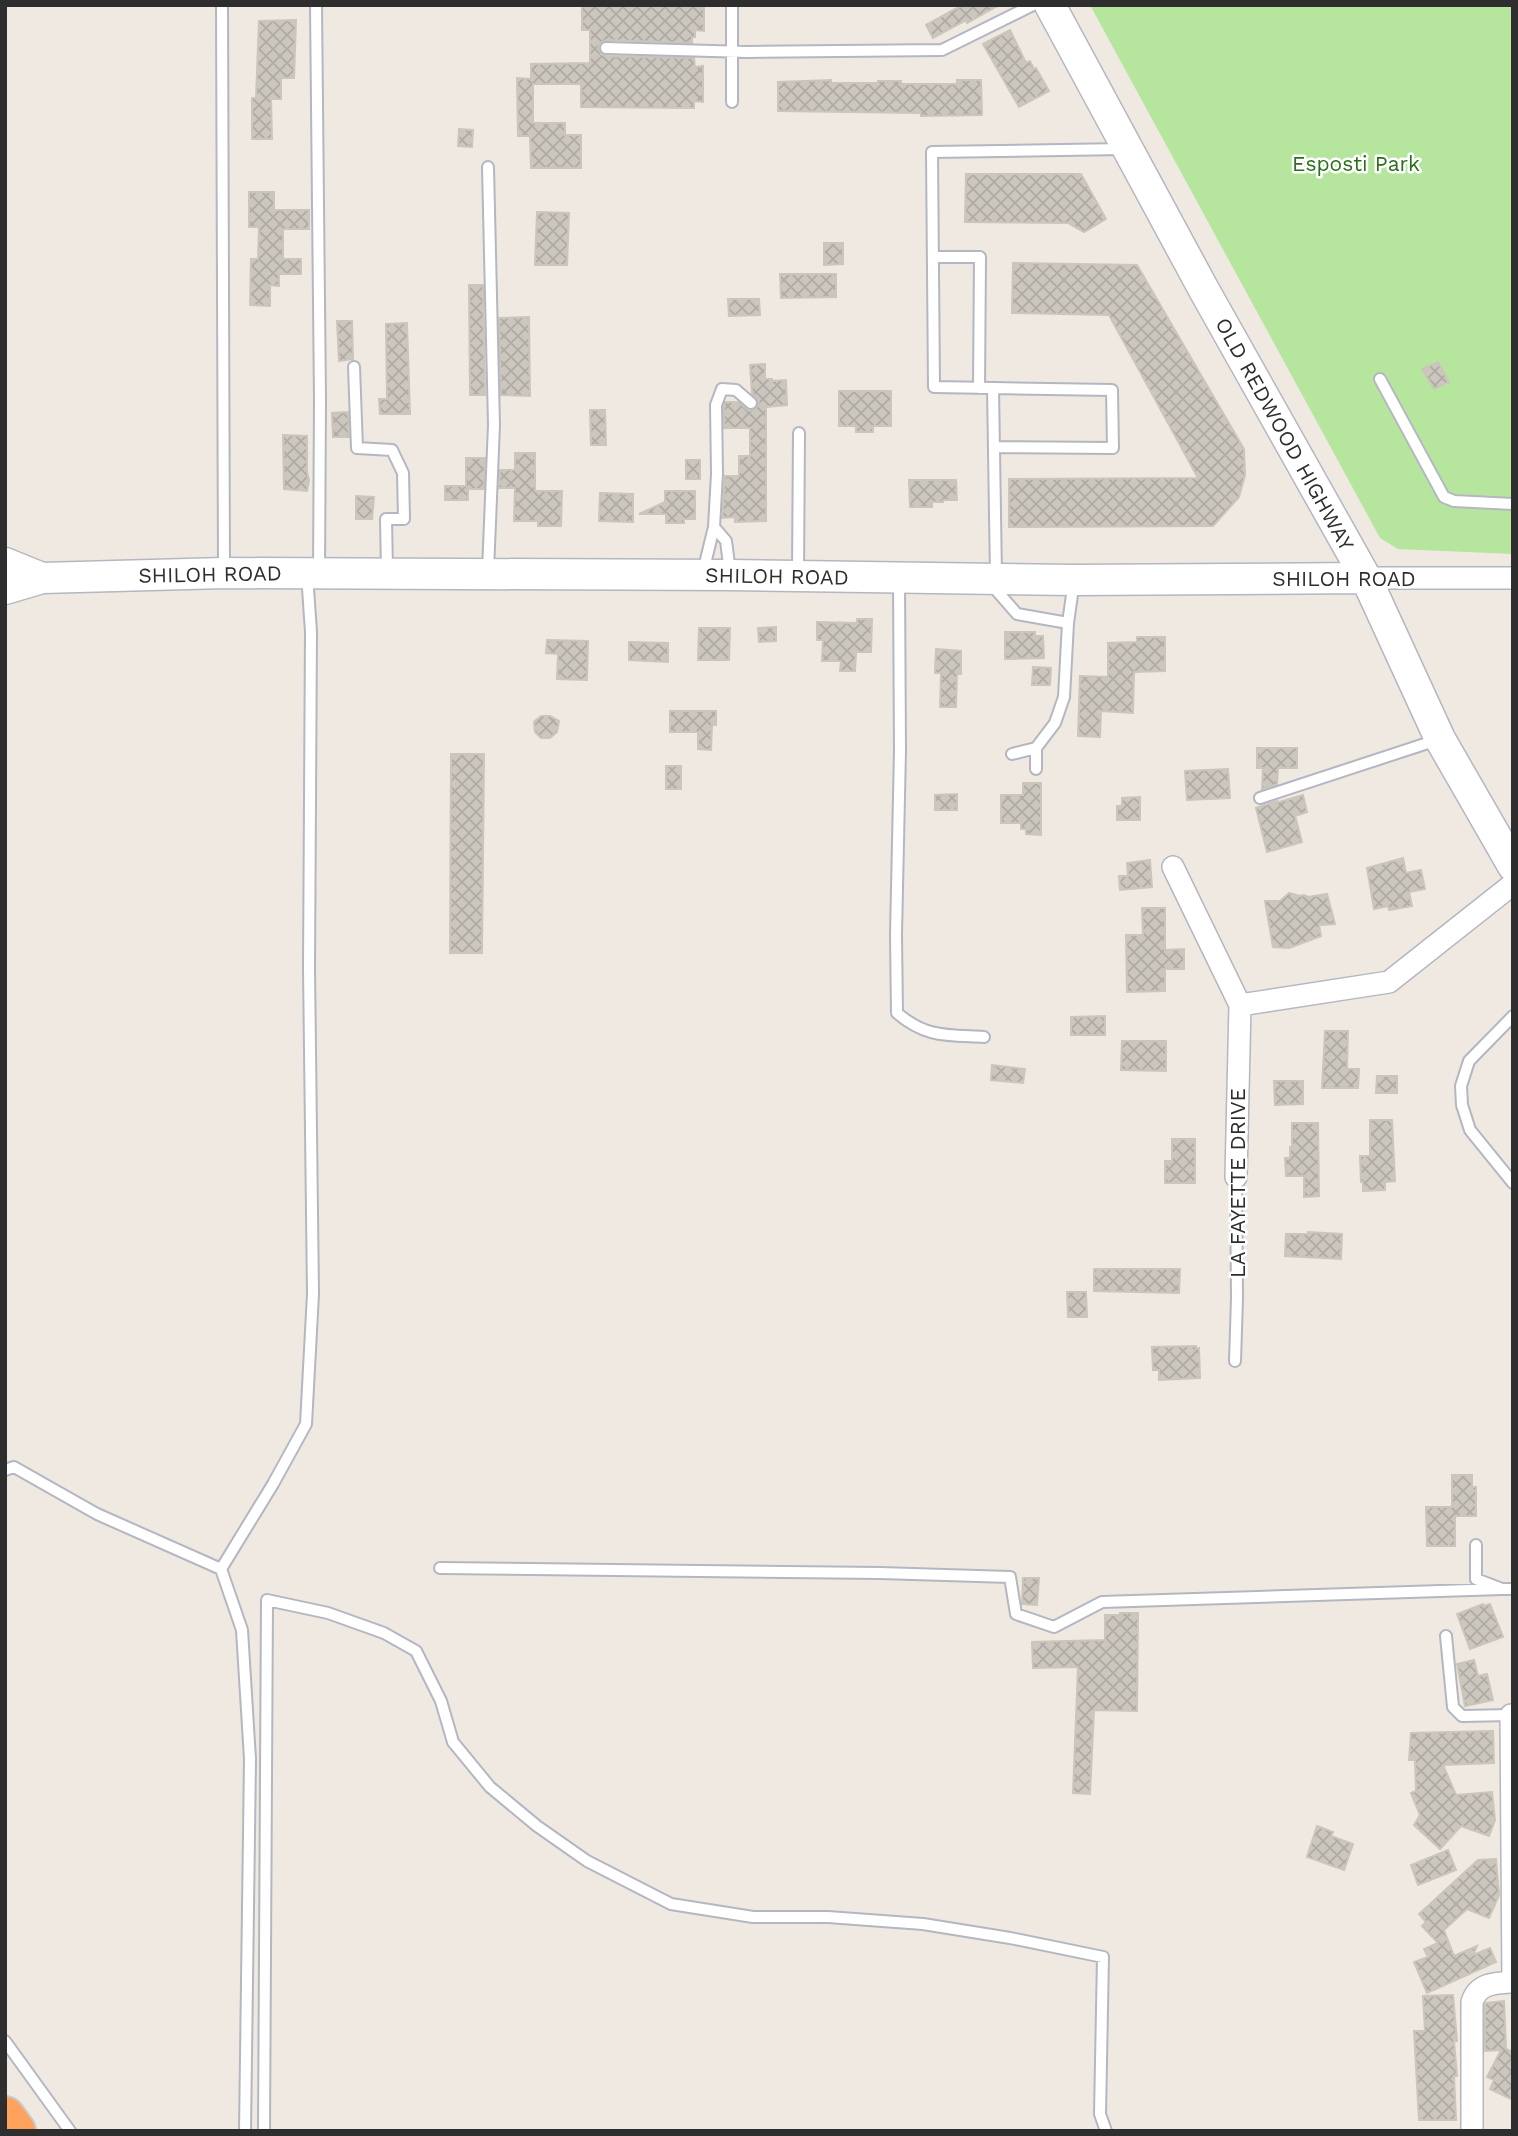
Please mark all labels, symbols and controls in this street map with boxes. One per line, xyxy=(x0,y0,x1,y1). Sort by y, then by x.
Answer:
park label: Esposti Park xyxy=(1292,151,1420,176)
street label: OLD REDWOOD HIGHWAY xyxy=(1210,313,1360,555)
street label: SHILOH ROAD xyxy=(138,560,282,588)
street label: SHILOH ROAD xyxy=(705,562,849,590)
street label: SHILOH ROAD xyxy=(1272,566,1416,591)
street label: LA FAYETTE DRIVE xyxy=(1225,1088,1250,1278)

